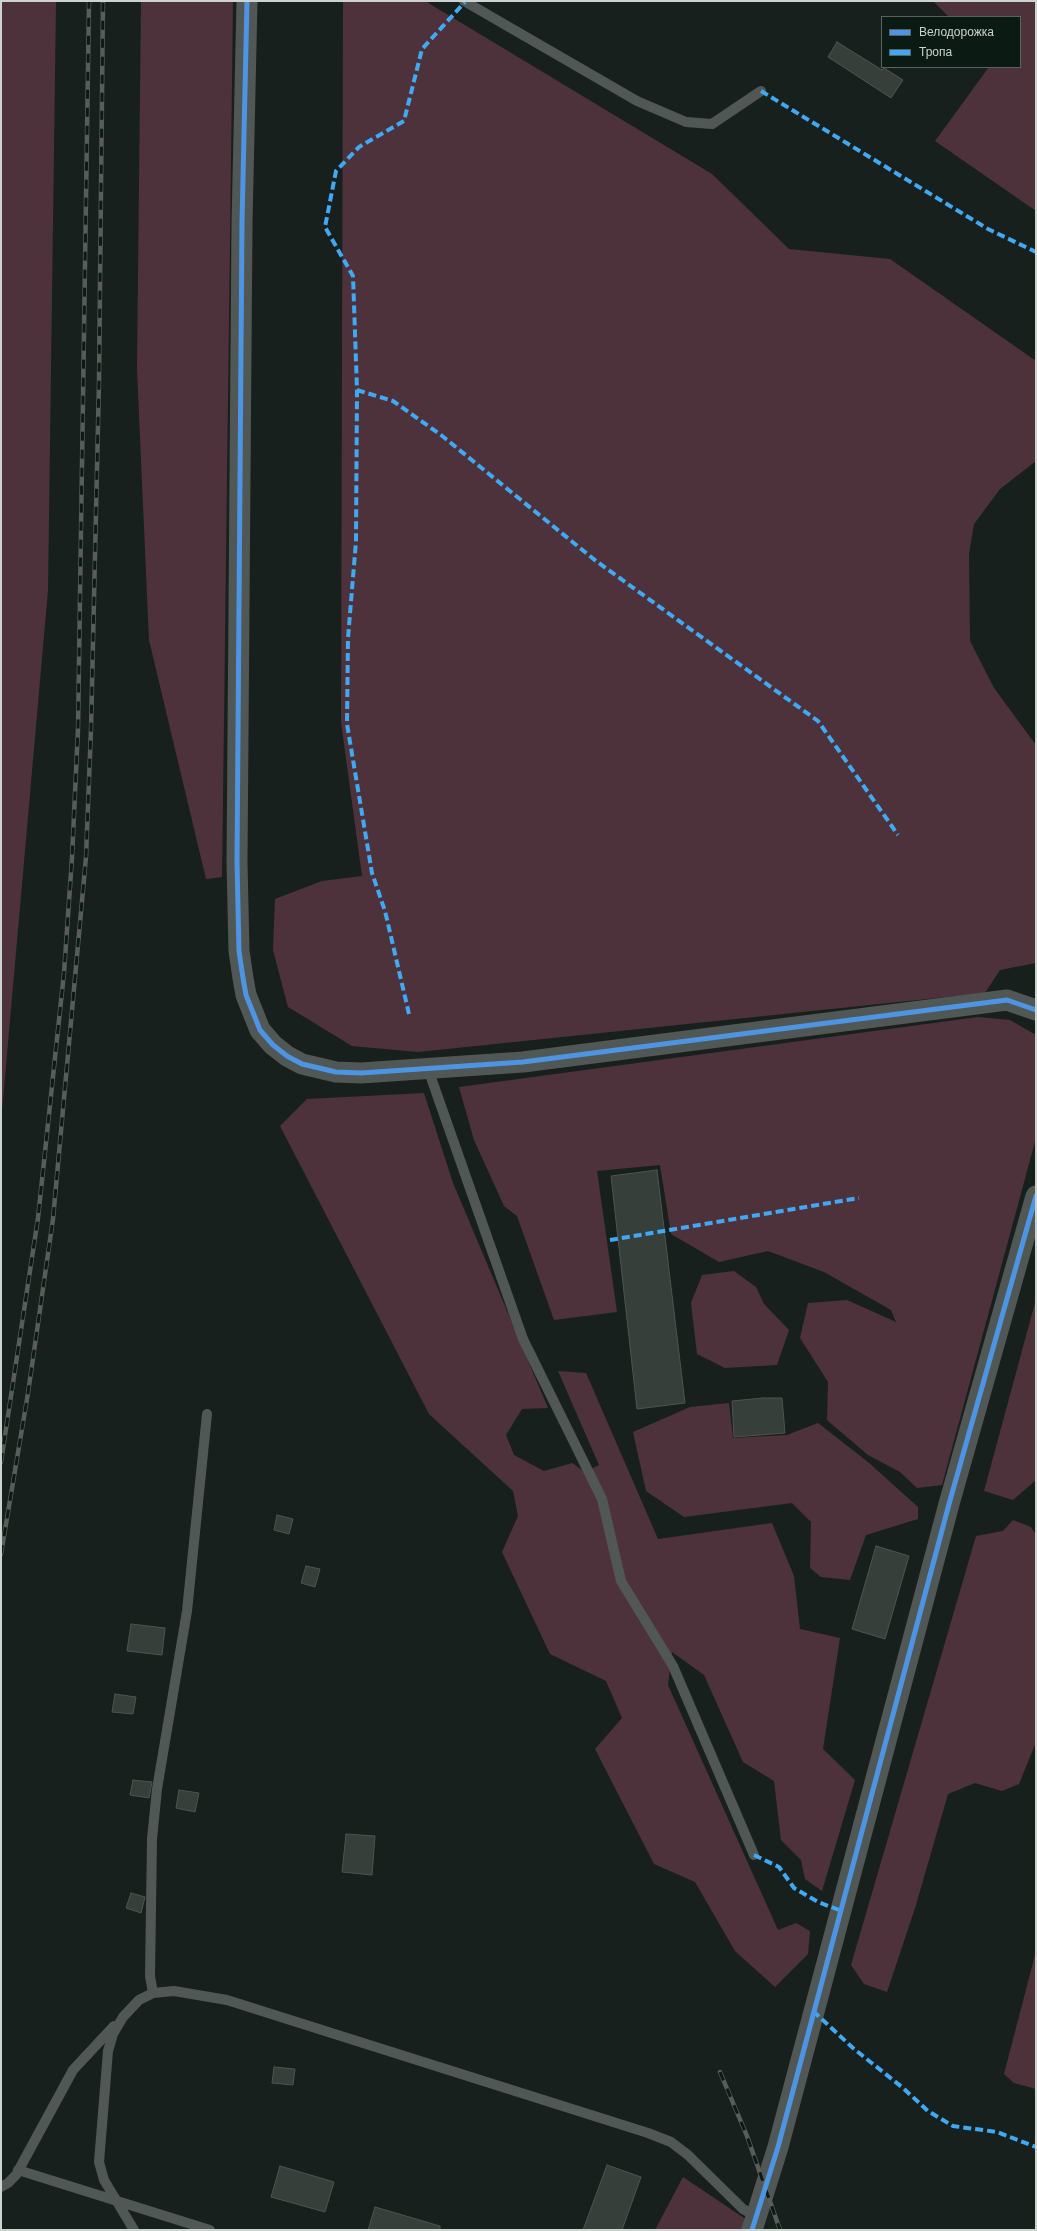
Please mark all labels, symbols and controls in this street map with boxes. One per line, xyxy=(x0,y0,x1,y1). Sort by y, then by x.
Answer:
legend xyxy=(881,16,1021,68)
text: Велодорожка xyxy=(919,24,994,40)
text: Тропа xyxy=(919,44,952,60)

